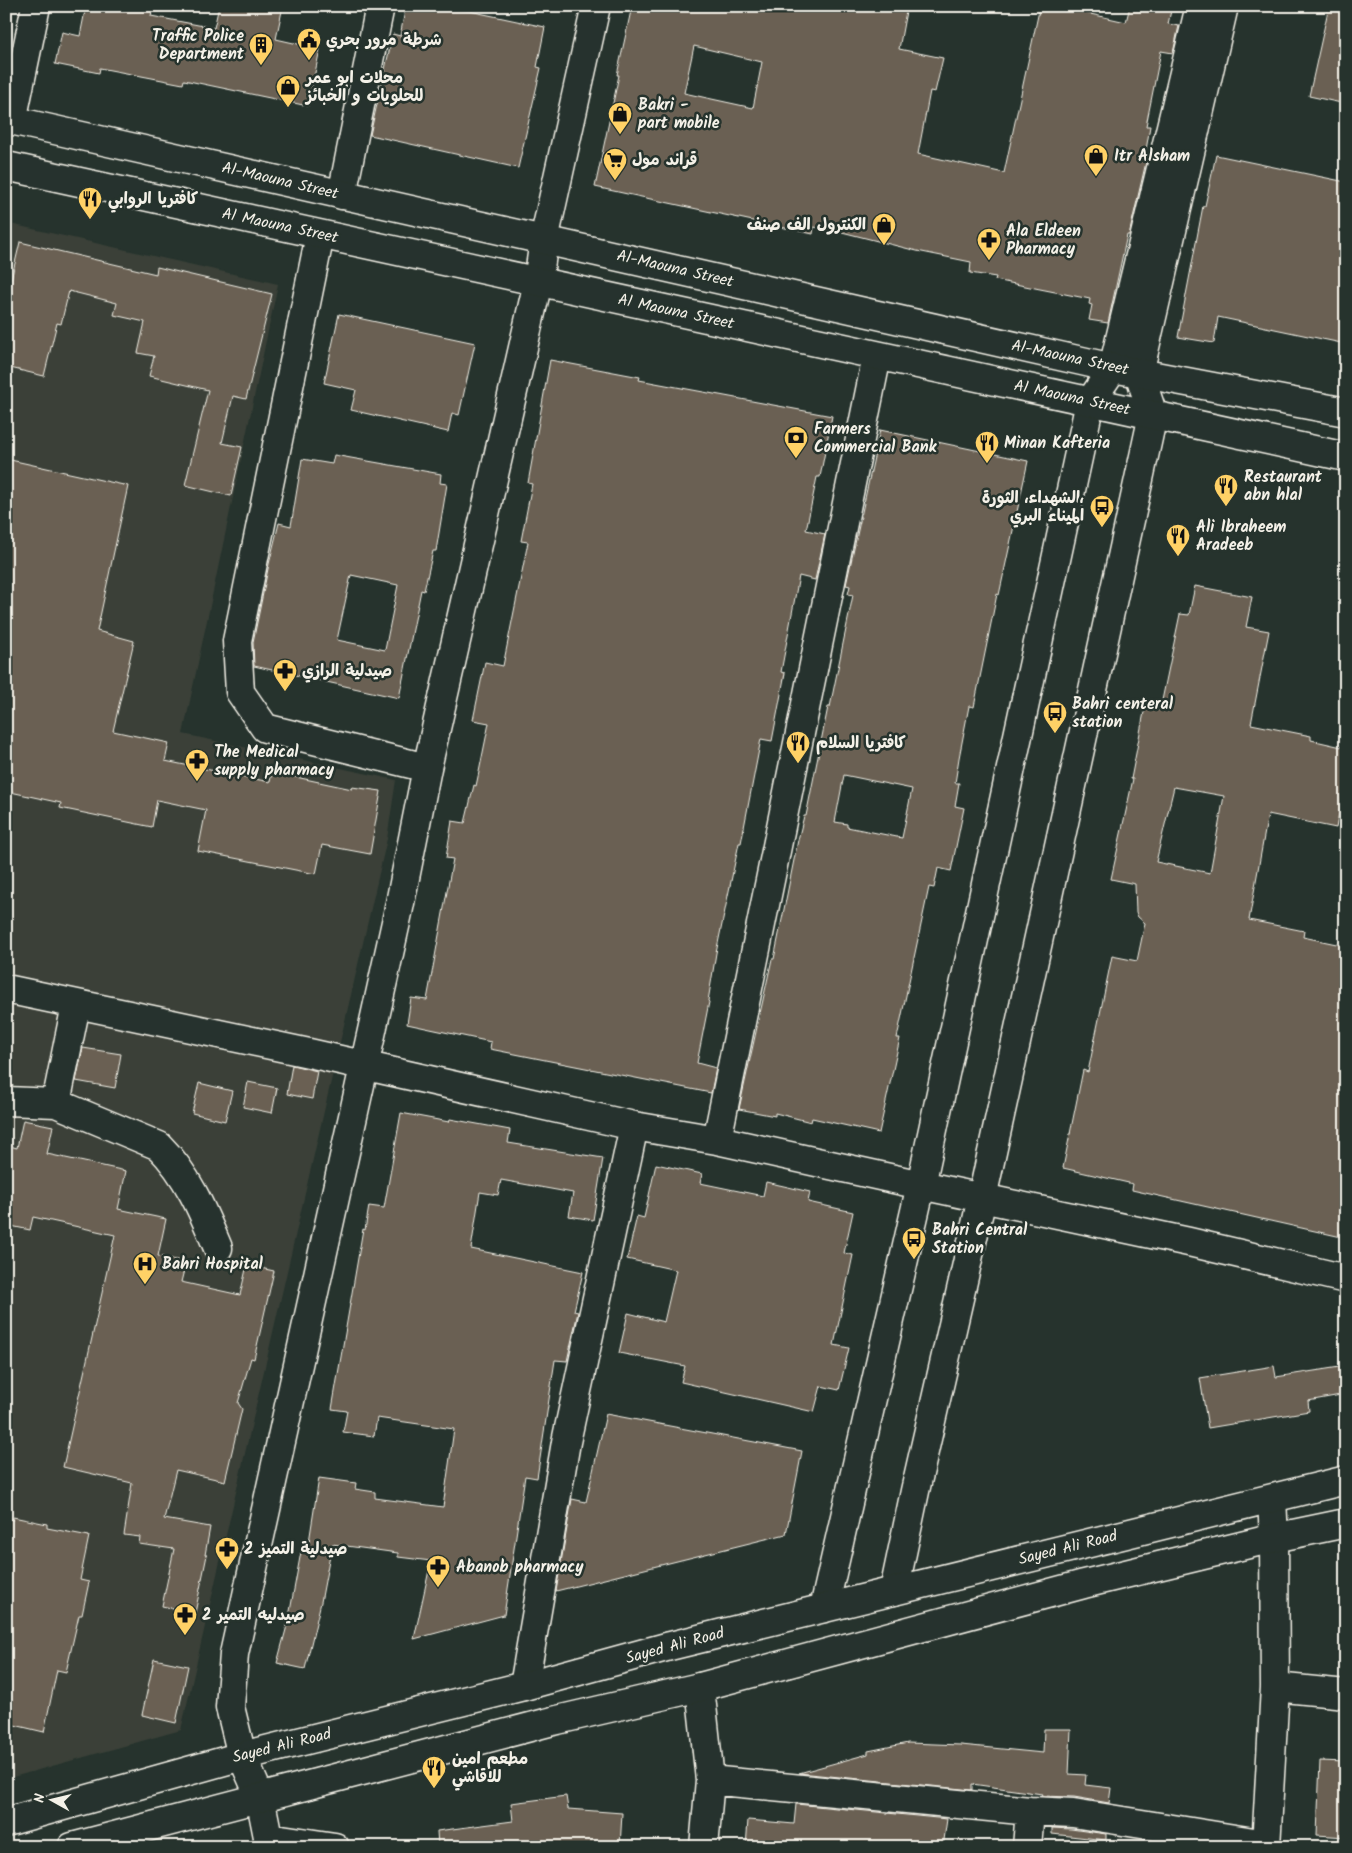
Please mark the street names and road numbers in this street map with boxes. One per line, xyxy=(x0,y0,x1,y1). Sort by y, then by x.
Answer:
street label: Al-Maouna Street xyxy=(219,155,342,207)
street label: Al Maouna Street xyxy=(220,201,341,251)
street label: Al-Maouna Street xyxy=(614,243,737,295)
street label: Al Maouna Street xyxy=(616,287,737,337)
street label: Al-Maouna Street xyxy=(1009,333,1132,383)
street label: Al Maouna Street xyxy=(1012,373,1133,423)
street label: Sayed Ali Road xyxy=(1016,1523,1121,1572)
street label: Sayed Ali Road xyxy=(623,1621,728,1671)
street label: Sayed Ali Road xyxy=(230,1721,335,1770)

